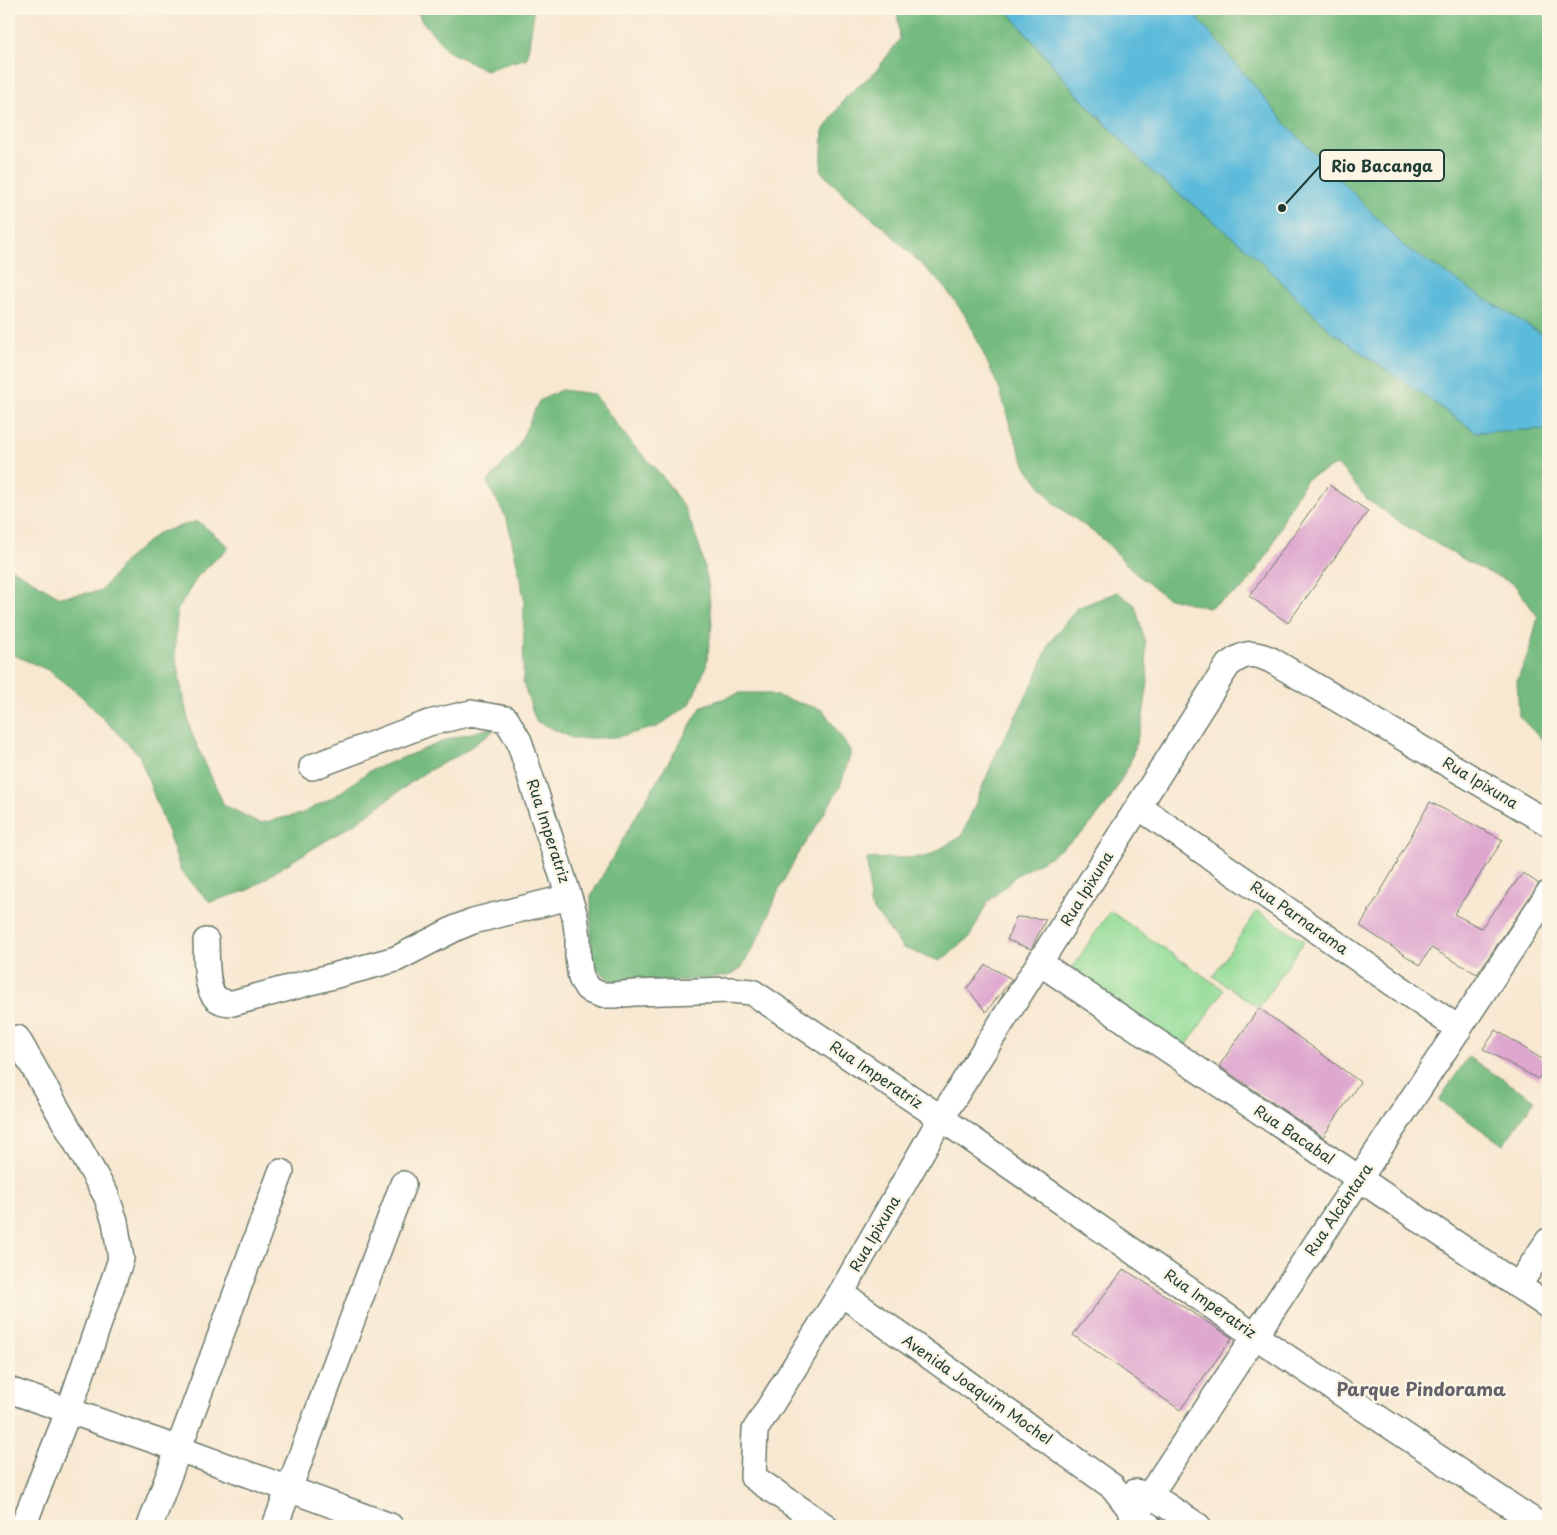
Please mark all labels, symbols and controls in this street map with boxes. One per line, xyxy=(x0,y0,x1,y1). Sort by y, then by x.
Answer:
callout: Rio Bacanga xyxy=(1320,150,1444,181)
text: Rio Bacanga xyxy=(1331,153,1433,177)
street label: Rua Ipixuna xyxy=(1439,750,1523,813)
street label: Rua Imperatriz xyxy=(522,776,577,885)
street label: Rua Ipixuna xyxy=(1054,846,1118,930)
street label: Rua Parnarama xyxy=(1246,874,1354,959)
street label: Rua Imperatriz xyxy=(826,1034,928,1113)
street label: Rua Bacabal xyxy=(1250,1098,1340,1169)
street label: Rua Alcântara xyxy=(1298,1158,1378,1260)
street label: Rua Ipixuna xyxy=(843,1191,905,1276)
street label: Rua Imperatriz xyxy=(1160,1262,1262,1343)
street label: Avenida Joaquim Mochel xyxy=(898,1328,1058,1449)
district label: Parque Pindorama xyxy=(1336,1375,1506,1402)

